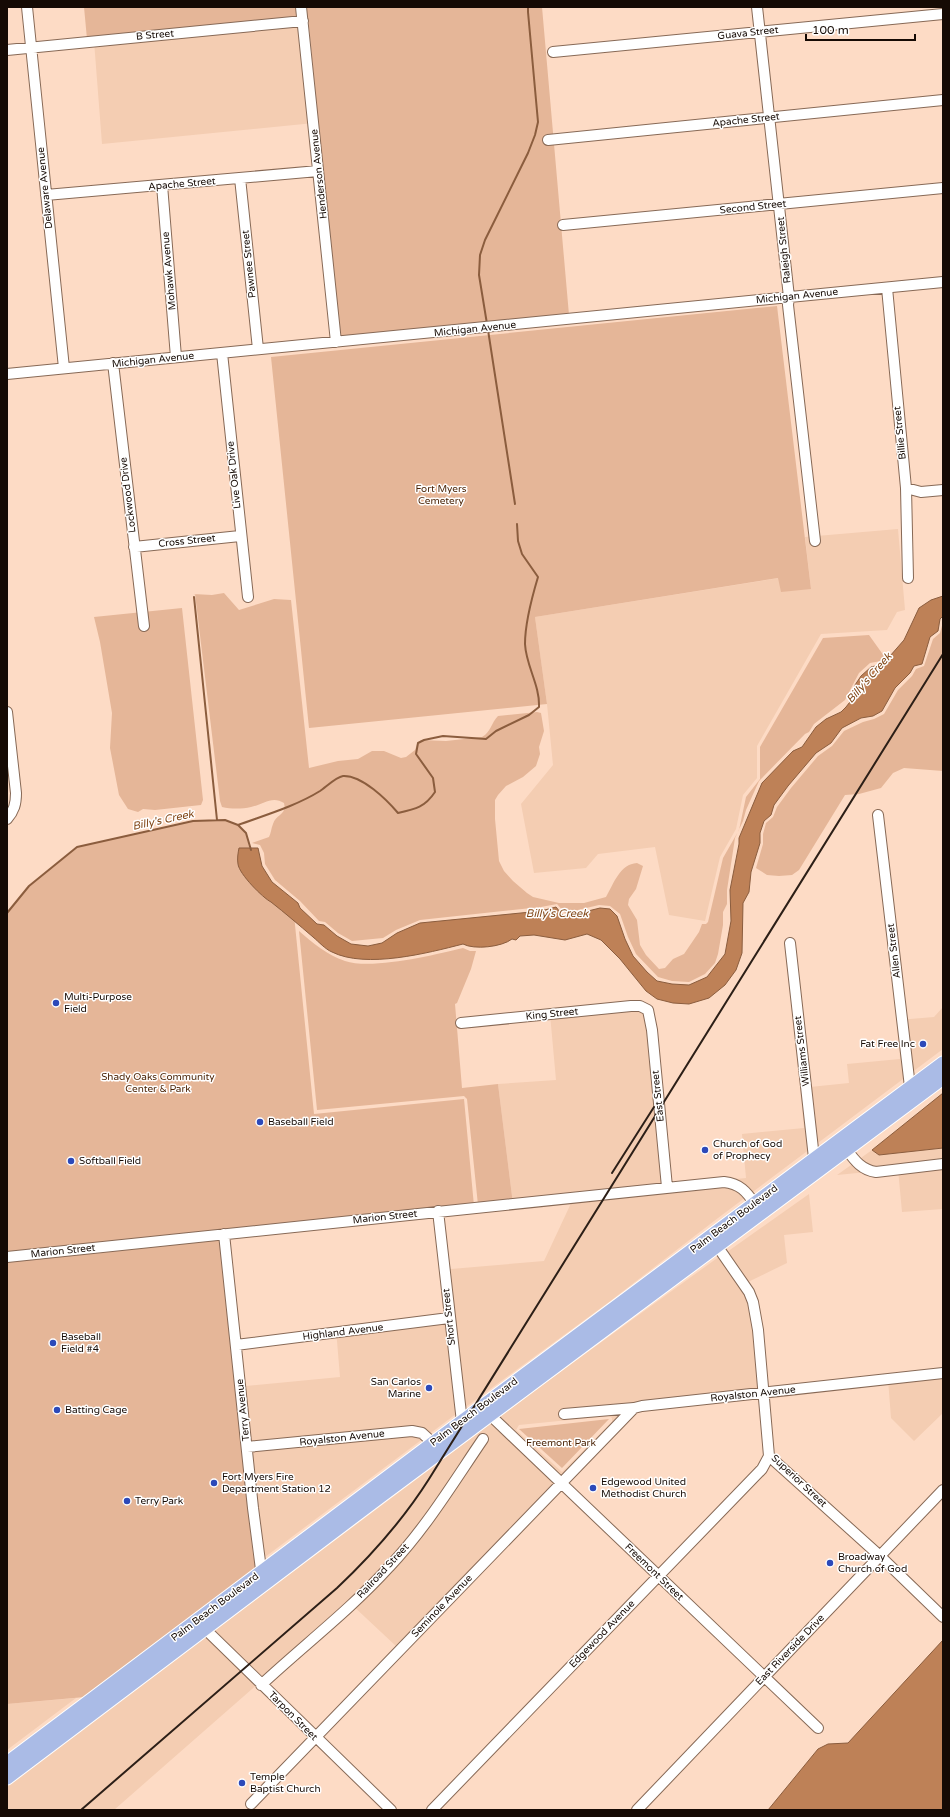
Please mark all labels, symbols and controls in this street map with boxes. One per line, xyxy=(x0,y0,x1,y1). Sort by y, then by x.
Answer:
scale bar xyxy=(806,16,915,42)
text: 100 m xyxy=(812,23,849,37)
street label: Guava Street xyxy=(717,24,779,42)
street label: B Street xyxy=(135,27,175,43)
street label: Apache Street xyxy=(712,110,780,129)
street label: Henderson Avenue xyxy=(308,128,330,220)
street label: Delaware Avenue xyxy=(35,146,55,230)
street label: Apache Street xyxy=(148,175,216,193)
street label: Second Street xyxy=(719,198,787,216)
street label: Raleigh Street xyxy=(775,216,793,284)
street label: Pawnee Street xyxy=(239,229,259,299)
street label: Mohawk Avenue xyxy=(160,231,178,311)
street label: Michigan Avenue xyxy=(755,286,839,306)
street label: Michigan Avenue xyxy=(433,319,517,339)
street label: Michigan Avenue xyxy=(111,350,195,370)
street label: Billie Street xyxy=(891,406,909,460)
street label: Live Oak Drive xyxy=(224,440,244,509)
street label: Lockwood Drive xyxy=(117,456,139,534)
park label: Fort Myers Cemetery xyxy=(415,483,467,507)
street label: Cross Street xyxy=(158,532,216,550)
water label: Billy's Creek xyxy=(844,649,895,706)
water label: Billy's Creek xyxy=(131,807,196,833)
water label: Billy's Creek xyxy=(526,907,589,920)
street label: Allen Street xyxy=(885,923,903,979)
place label: Multi-Purpose Field xyxy=(64,991,132,1015)
marker: Multi-Purpose Field xyxy=(51,998,61,1008)
street label: King Street xyxy=(525,1005,579,1023)
street label: Williams Street xyxy=(792,1015,812,1087)
place label: Fat Free Inc xyxy=(860,1038,915,1050)
marker: Fat Free Inc xyxy=(918,1039,928,1049)
street label: East Street xyxy=(649,1069,667,1122)
park label: Shady Oaks Community Center & Park xyxy=(101,1071,215,1095)
place label: Baseball Field xyxy=(268,1116,333,1128)
marker: Baseball Field xyxy=(255,1117,265,1127)
place label: Church of God of Prophecy xyxy=(713,1138,782,1162)
marker: Church of God of Prophecy xyxy=(700,1145,710,1155)
place label: Softball Field xyxy=(79,1155,141,1167)
marker: Softball Field xyxy=(66,1156,76,1166)
street label: Palm Beach Boulevard xyxy=(688,1182,780,1256)
street label: Marion Street xyxy=(352,1208,418,1226)
street label: Marion Street xyxy=(30,1242,96,1260)
street label: Short Street xyxy=(440,1288,458,1346)
street label: Highland Avenue xyxy=(302,1321,384,1343)
place label: Baseball Field #4 xyxy=(61,1331,101,1355)
marker: Baseball Field #4 xyxy=(48,1338,58,1348)
street label: Palm Beach Boulevard xyxy=(428,1375,520,1449)
place label: San Carlos Marine xyxy=(371,1376,421,1400)
street label: Terry Avenue xyxy=(234,1378,252,1442)
marker: San Carlos Marine xyxy=(424,1383,434,1393)
street label: Royalston Avenue xyxy=(710,1384,797,1404)
place label: Batting Cage xyxy=(65,1404,127,1416)
marker: Batting Cage xyxy=(52,1405,62,1415)
street label: Royalston Avenue xyxy=(299,1428,386,1448)
park label: Freemont Park xyxy=(526,1437,596,1449)
street label: Superior Street xyxy=(769,1452,829,1510)
place label: Fort Myers Fire Department Station 12 xyxy=(222,1471,331,1495)
place label: Edgewood United Methodist Church xyxy=(601,1476,686,1500)
marker: Fort Myers Fire Department Station 12 xyxy=(209,1478,219,1488)
marker: Edgewood United Methodist Church xyxy=(588,1483,598,1493)
place label: Terry Park xyxy=(135,1495,184,1507)
marker: Terry Park xyxy=(122,1496,132,1506)
street label: Railroad Street xyxy=(355,1541,412,1601)
street label: Freemont Street xyxy=(622,1541,686,1603)
place label: Broadway Church of God xyxy=(838,1551,907,1575)
marker: Broadway Church of God xyxy=(825,1558,835,1568)
street label: Palm Beach Boulevard xyxy=(169,1570,261,1644)
street label: Seminole Avenue xyxy=(409,1572,475,1640)
street label: Edgewood Avenue xyxy=(567,1598,638,1670)
street label: East Riverside Drive xyxy=(753,1612,827,1688)
street label: Tarpon Street xyxy=(266,1689,320,1743)
place label: Temple Baptist Church xyxy=(250,1771,321,1795)
marker: Temple Baptist Church xyxy=(237,1778,247,1788)

